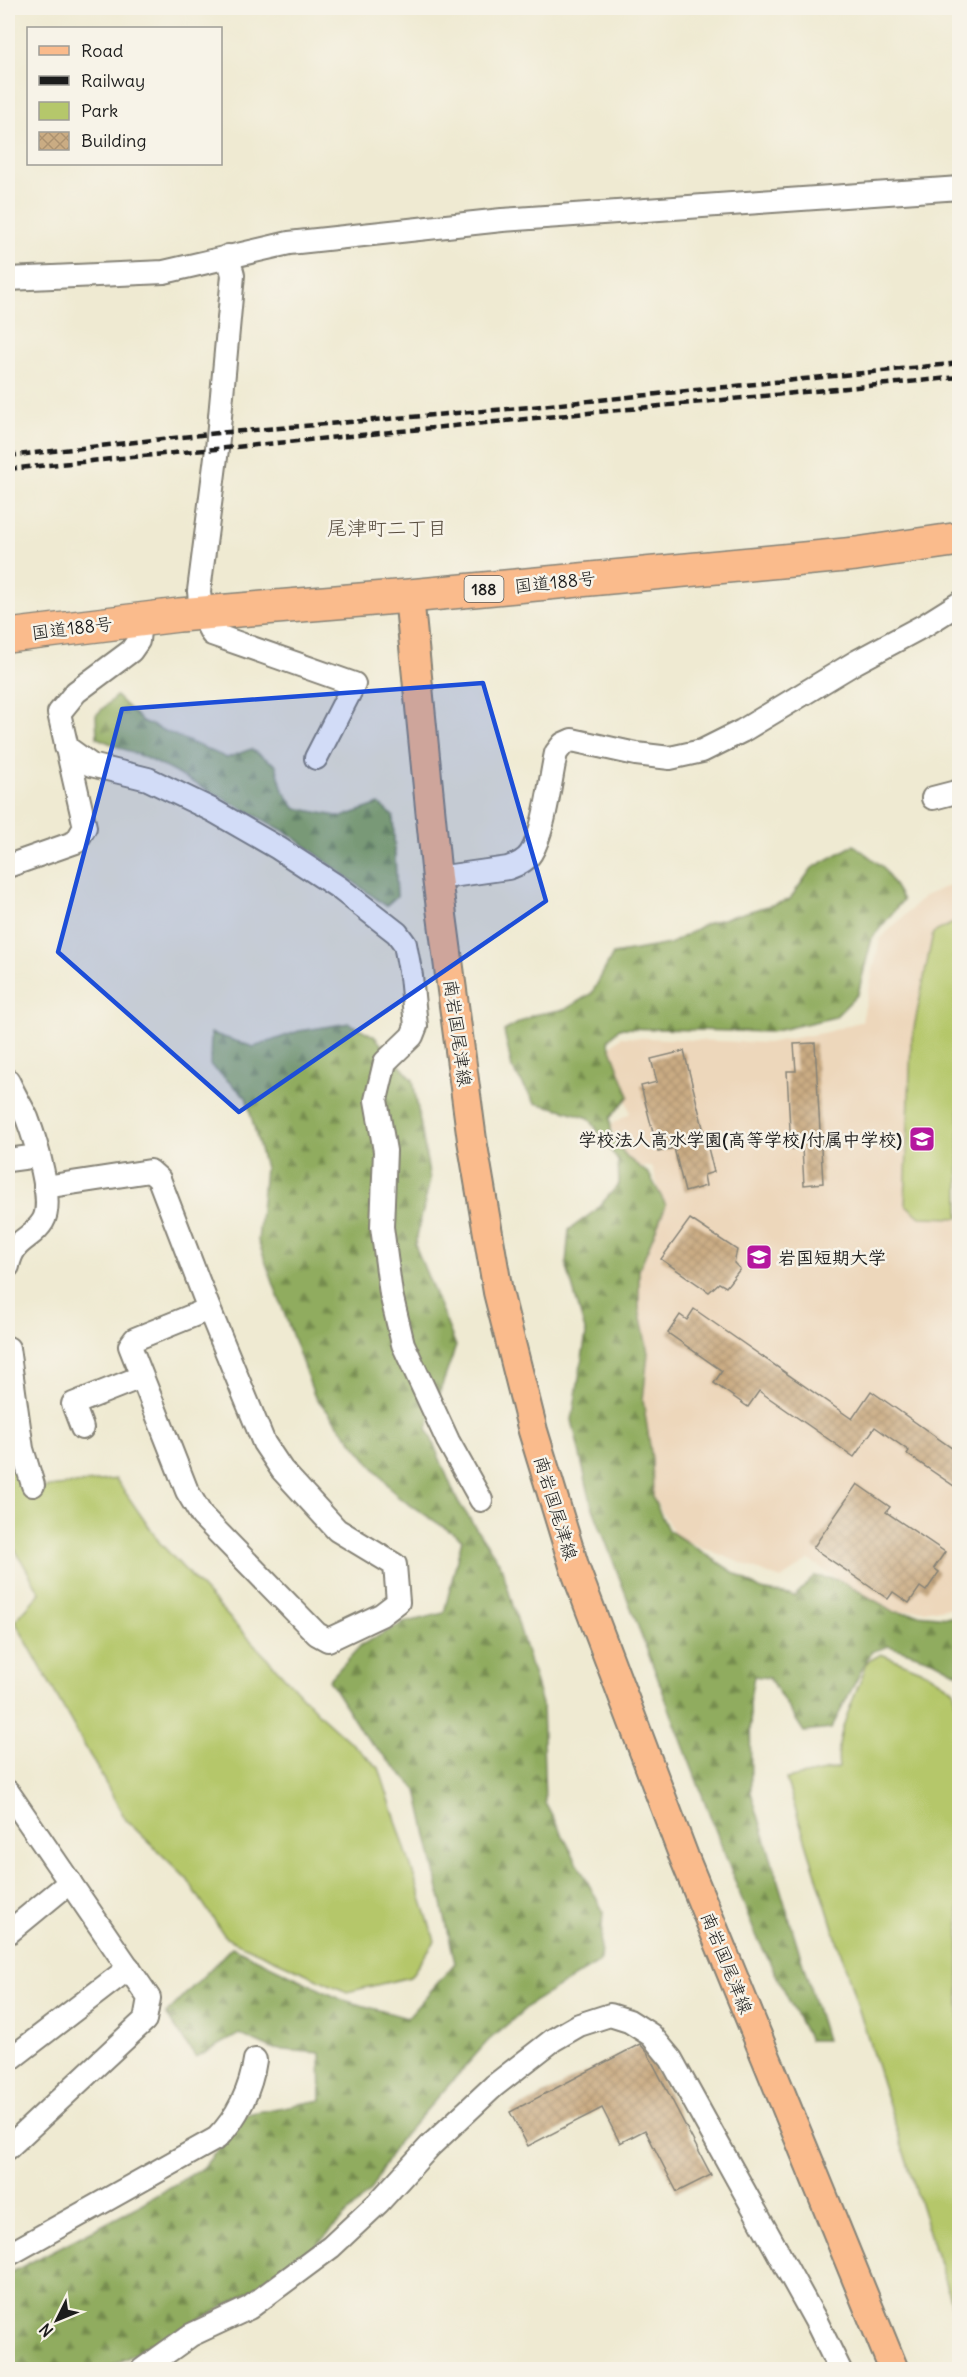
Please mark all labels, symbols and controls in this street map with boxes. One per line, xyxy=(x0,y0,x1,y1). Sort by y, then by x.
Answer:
legend xyxy=(27,27,222,165)
text: Road xyxy=(81,39,124,62)
text: Railway xyxy=(81,69,145,92)
text: Park xyxy=(81,99,118,122)
text: Building xyxy=(81,129,146,152)
district label: 尾津町二丁目 xyxy=(327,515,447,540)
street label: 国道188号 xyxy=(513,566,597,598)
road number: 188 xyxy=(464,576,504,602)
street label: 国道188号 xyxy=(30,612,114,644)
street label: 南岩国尾津線 xyxy=(439,978,477,1088)
school or university icon: 学校法人高水学園(高等学校/付属中学校) xyxy=(907,1124,937,1154)
place label: 学校法人高水学園(高等学校/付属中学校) xyxy=(579,1128,902,1151)
school or university icon: 岩国短期大学 xyxy=(744,1242,774,1272)
place label: 岩国短期大学 xyxy=(778,1246,886,1269)
street label: 南岩国尾津線 xyxy=(529,1453,583,1563)
street label: 南岩国尾津線 xyxy=(696,1909,758,2017)
north arrow xyxy=(27,2290,87,2350)
text: N xyxy=(35,2319,57,2341)

